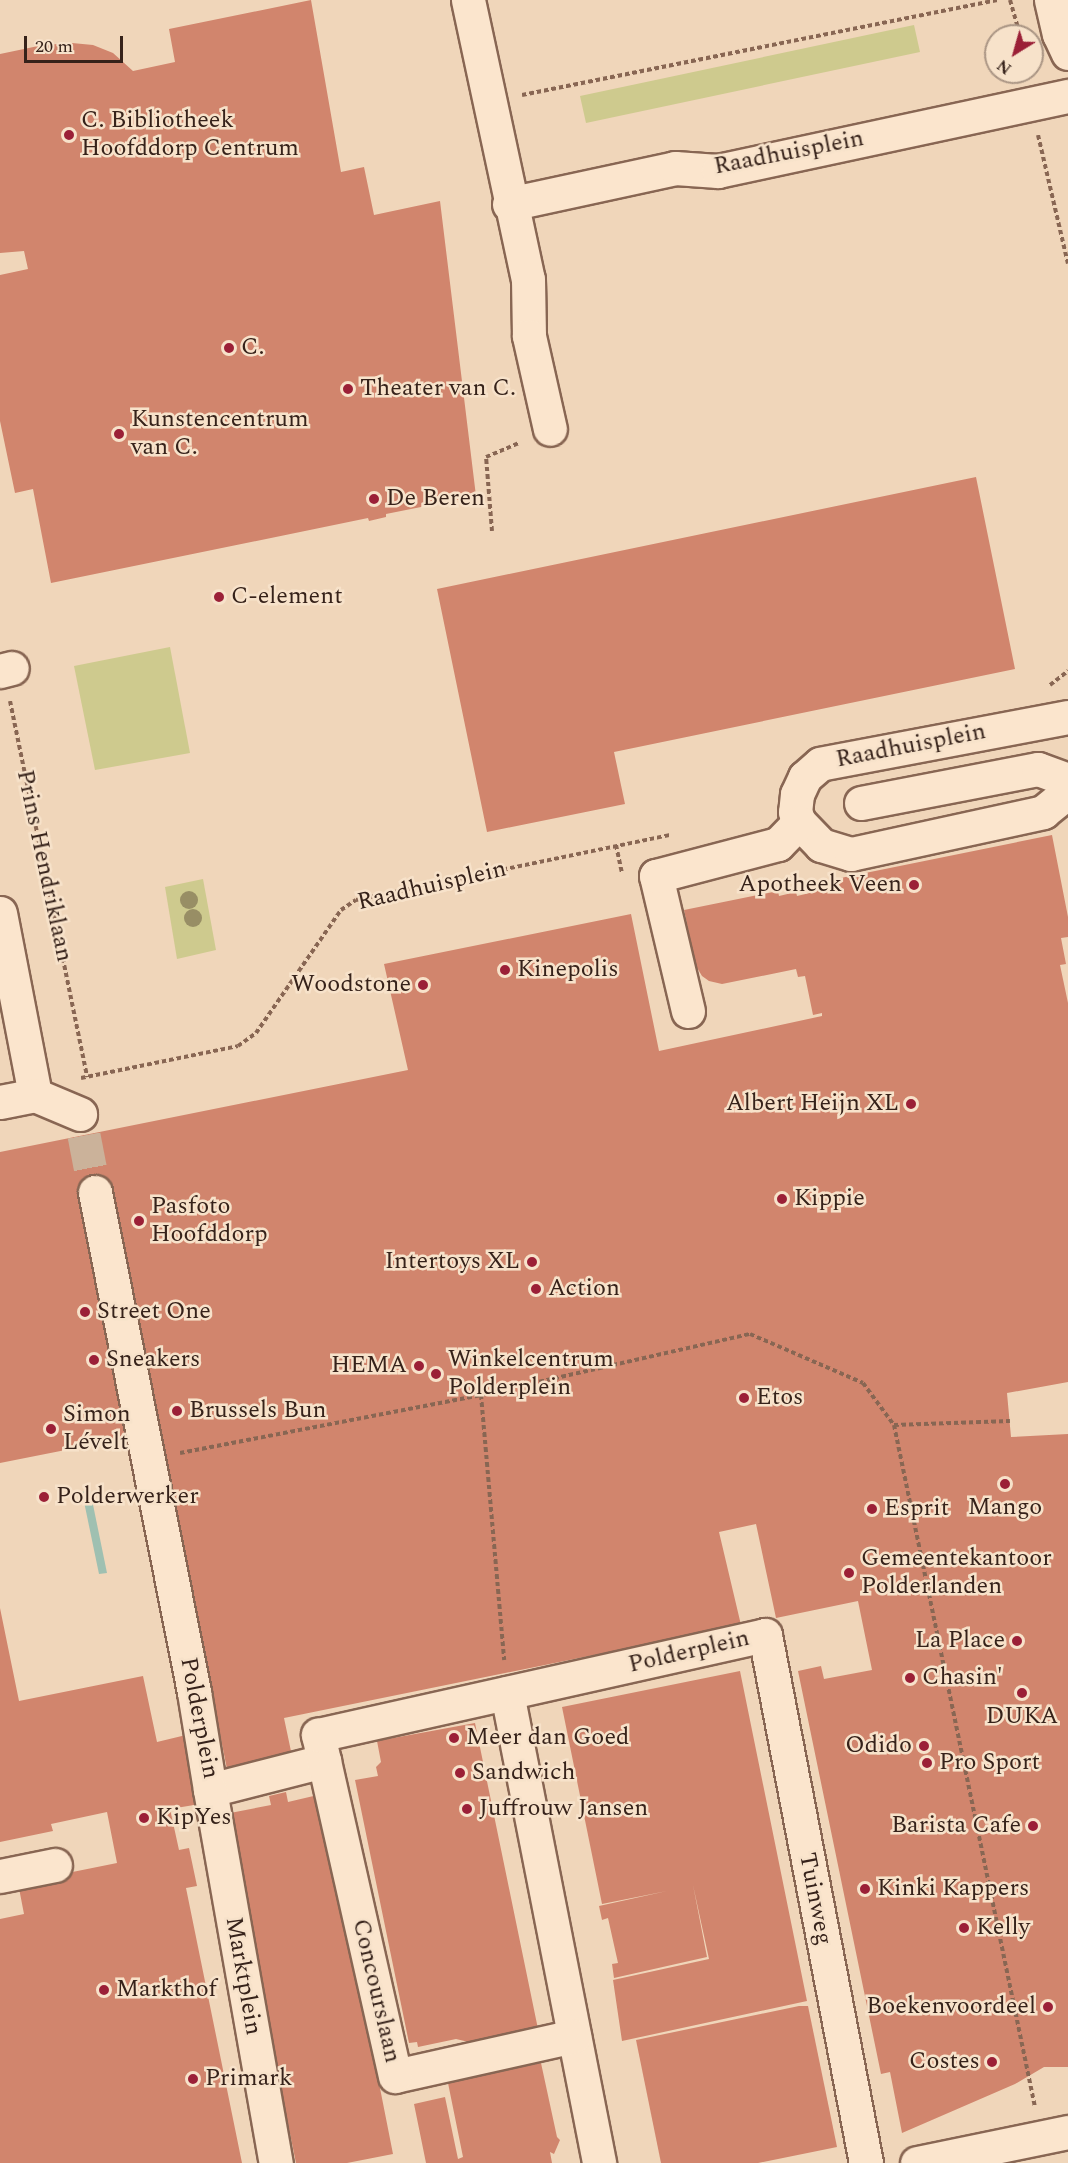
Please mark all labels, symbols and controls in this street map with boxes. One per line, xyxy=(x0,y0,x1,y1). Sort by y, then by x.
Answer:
scale bar xyxy=(27,24,126,62)
north arrow xyxy=(984,24,1044,84)
text: 20 m xyxy=(35,33,73,60)
text: N xyxy=(992,53,1017,80)
place label: C. Bibliotheek Hoofddorp Centrum xyxy=(81,107,299,163)
street label: Raadhuisplein xyxy=(712,124,866,182)
marker: C. Bibliotheek Hoofddorp Centrum xyxy=(62,128,76,142)
place label: C. xyxy=(241,334,264,362)
marker: C. xyxy=(222,341,236,355)
place label: Theater van C. xyxy=(360,375,516,403)
marker: Theater van C. xyxy=(341,382,355,396)
place label: Kunstencentrum van C. xyxy=(131,406,309,462)
marker: Kunstencentrum van C. xyxy=(112,427,126,441)
place label: De Beren xyxy=(386,485,485,513)
marker: De Beren xyxy=(367,492,381,506)
place label: C-element xyxy=(231,583,343,611)
marker: C-element xyxy=(212,590,226,604)
street label: Raadhuisplein xyxy=(834,717,988,775)
street label: Prins Hendriklaan xyxy=(10,767,78,965)
street label: Raadhuisplein xyxy=(355,855,509,917)
place label: Apotheek Veen xyxy=(738,871,902,899)
marker: Apotheek Veen xyxy=(907,878,921,892)
place label: Kinepolis xyxy=(517,956,619,984)
marker: Kinepolis xyxy=(498,963,512,977)
place label: Woodstone xyxy=(291,971,411,999)
marker: Woodstone xyxy=(416,978,430,992)
place label: Albert Heijn XL xyxy=(726,1090,899,1118)
marker: Albert Heijn XL xyxy=(904,1097,918,1111)
place label: Kippie xyxy=(794,1185,865,1213)
marker: Kippie xyxy=(775,1192,789,1206)
place label: Pasfoto Hoofddorp xyxy=(151,1193,268,1249)
marker: Pasfoto Hoofddorp xyxy=(132,1214,146,1228)
place label: Intertoys XL xyxy=(385,1248,520,1276)
marker: Intertoys XL xyxy=(525,1255,539,1269)
place label: Action xyxy=(548,1275,620,1303)
marker: Action xyxy=(529,1282,543,1296)
place label: Street One xyxy=(97,1298,211,1326)
marker: Street One xyxy=(78,1305,92,1319)
place label: Sneakers xyxy=(106,1346,200,1374)
place label: Winkelcentrum Polderplein xyxy=(448,1346,614,1402)
place label: HEMA xyxy=(331,1352,407,1380)
marker: Sneakers xyxy=(87,1353,101,1367)
marker: HEMA xyxy=(412,1359,426,1373)
marker: Winkelcentrum Polderplein xyxy=(429,1367,443,1381)
place label: Etos xyxy=(756,1384,803,1412)
marker: Etos xyxy=(737,1391,751,1405)
place label: Brussels Bun xyxy=(189,1397,327,1425)
place label: Simon Lévelt xyxy=(63,1401,131,1457)
marker: Brussels Bun xyxy=(170,1404,184,1418)
marker: Simon Lévelt xyxy=(44,1422,58,1436)
marker: Mango xyxy=(998,1477,1012,1491)
place label: Polderwerker xyxy=(56,1483,199,1511)
marker: Polderwerker xyxy=(37,1490,51,1504)
place label: Mango xyxy=(968,1494,1042,1522)
place label: Esprit xyxy=(884,1495,949,1523)
marker: Esprit xyxy=(865,1502,879,1516)
place label: Gemeentekantoor Polderlanden xyxy=(861,1545,1052,1601)
marker: Gemeentekantoor Polderlanden xyxy=(842,1566,856,1580)
street label: Polderplein xyxy=(626,1624,752,1680)
place label: La Place xyxy=(915,1627,1005,1655)
marker: La Place xyxy=(1010,1634,1024,1648)
street label: Polderplein xyxy=(173,1655,225,1781)
place label: Chasin' xyxy=(922,1664,1003,1692)
marker: Chasin' xyxy=(903,1671,917,1685)
marker: DUKA xyxy=(1015,1686,1029,1700)
place label: DUKA xyxy=(986,1703,1058,1731)
place label: Meer dan Goed xyxy=(466,1724,629,1752)
marker: Meer dan Goed xyxy=(447,1731,461,1745)
place label: Odido xyxy=(845,1732,912,1760)
marker: Odido xyxy=(917,1739,931,1753)
place label: Pro Sport xyxy=(939,1749,1040,1777)
marker: Pro Sport xyxy=(920,1756,934,1770)
place label: Sandwich xyxy=(472,1759,575,1787)
marker: Sandwich xyxy=(453,1766,467,1780)
place label: Juffrouw Jansen xyxy=(479,1795,648,1823)
marker: Juffrouw Jansen xyxy=(460,1802,474,1816)
place label: KipYes xyxy=(156,1804,232,1832)
marker: KipYes xyxy=(137,1811,151,1825)
place label: Barista Cafe xyxy=(891,1812,1021,1840)
marker: Barista Cafe xyxy=(1026,1819,1040,1833)
street label: Tuinweg xyxy=(792,1850,838,1948)
place label: Kinki Kappers xyxy=(877,1875,1029,1903)
marker: Kinki Kappers xyxy=(858,1882,872,1896)
place label: Kelly xyxy=(976,1914,1030,1942)
street label: Marktplein xyxy=(218,1915,268,2037)
street label: Concourslaan xyxy=(345,1916,407,2066)
marker: Kelly xyxy=(957,1921,971,1935)
place label: Markthof xyxy=(116,1976,217,2004)
marker: Markthof xyxy=(97,1983,111,1997)
place label: Boekenvoordeel xyxy=(866,1993,1036,2021)
marker: Boekenvoordeel xyxy=(1041,2000,1055,2014)
place label: Costes xyxy=(909,2048,980,2076)
marker: Costes xyxy=(985,2055,999,2069)
place label: Primark xyxy=(205,2065,292,2093)
marker: Primark xyxy=(186,2072,200,2086)

